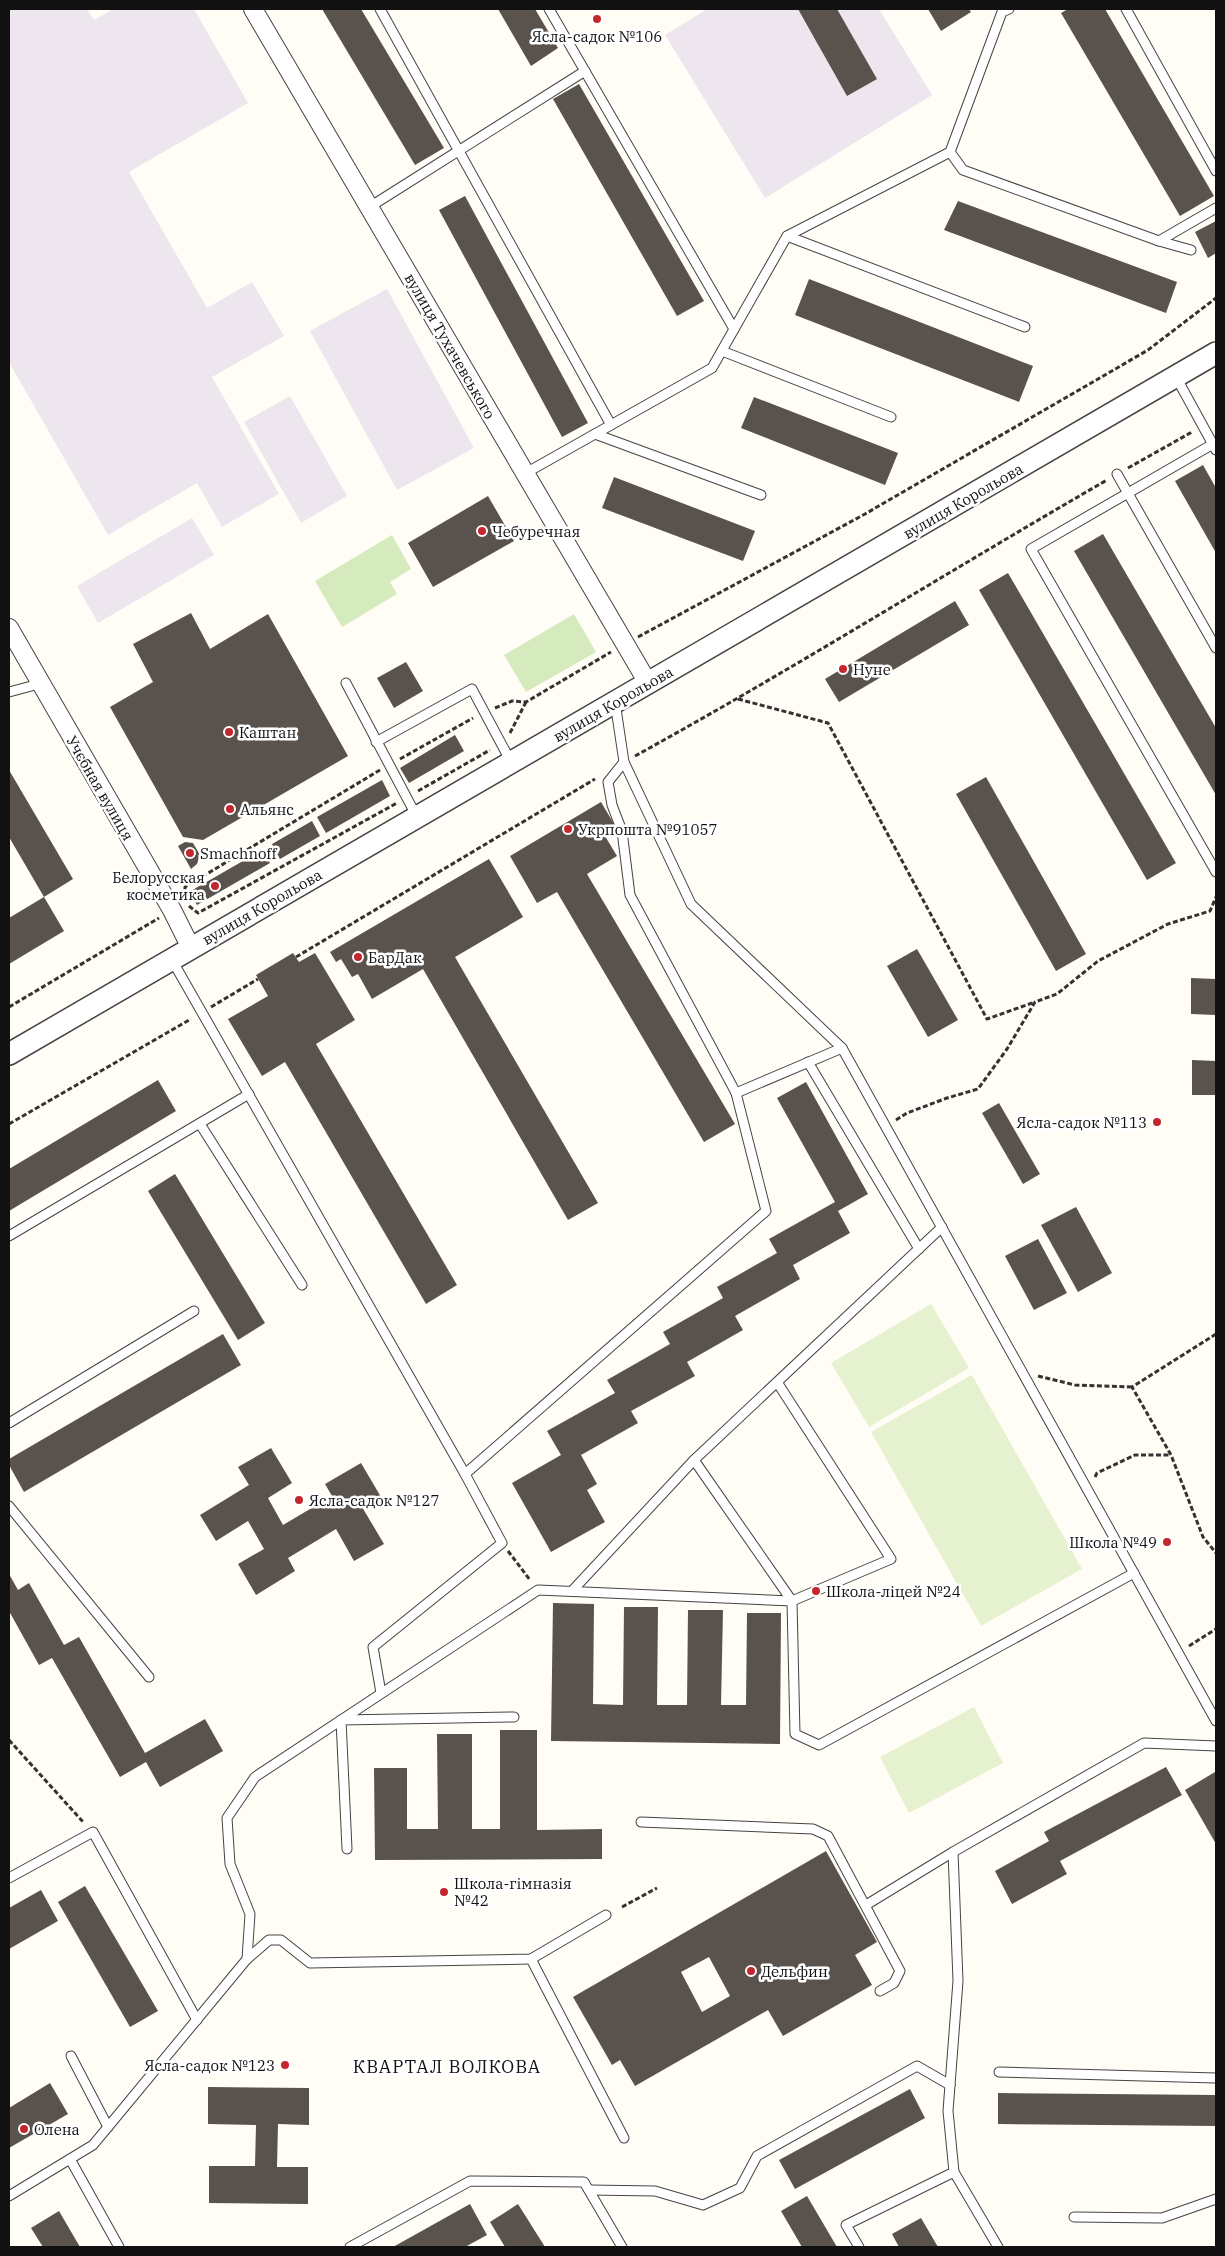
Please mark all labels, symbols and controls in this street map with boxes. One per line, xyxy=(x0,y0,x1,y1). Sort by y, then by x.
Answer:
marker: Ясла-садок №106 xyxy=(591,13,603,25)
place label: Ясла-садок №106 xyxy=(532,27,662,46)
street label: вулиця Тухачевського xyxy=(400,270,500,422)
street label: вулиця Корольова xyxy=(900,459,1026,543)
place label: Чебуречная xyxy=(492,522,580,541)
marker: Чебуречная xyxy=(476,525,488,537)
place label: Нуне xyxy=(853,660,891,679)
street label: вулиця Корольова xyxy=(550,662,676,746)
marker: Нуне xyxy=(837,663,849,675)
place label: Каштан xyxy=(239,723,296,742)
marker: Каштан xyxy=(223,726,235,738)
street label: Учєбная вулиця xyxy=(62,732,138,844)
place label: Альянс xyxy=(240,800,294,819)
marker: Альянс xyxy=(224,803,236,815)
place label: Укрпошта №91057 xyxy=(578,820,718,839)
marker: Укрпошта №91057 xyxy=(562,823,574,835)
place label: Smachnoff xyxy=(200,844,277,863)
marker: Smachnoff xyxy=(184,847,196,859)
street label: вулиця Корольова xyxy=(199,865,325,949)
place label: Белорусская косметика xyxy=(112,868,205,904)
marker: Белорусская косметика xyxy=(209,880,221,892)
place label: БарДак xyxy=(368,948,422,967)
marker: БарДак xyxy=(352,951,364,963)
place label: Ясла-садок №113 xyxy=(1016,1113,1147,1132)
marker: Ясла-садок №113 xyxy=(1151,1116,1163,1128)
place label: Ясла-садок №127 xyxy=(309,1491,440,1510)
marker: Ясла-садок №127 xyxy=(293,1494,305,1506)
place label: Школа №49 xyxy=(1069,1533,1157,1552)
marker: Школа №49 xyxy=(1161,1536,1173,1548)
place label: Школа-ліцей №24 xyxy=(826,1582,961,1601)
marker: Школа-ліцей №24 xyxy=(810,1585,822,1597)
place label: Школа-гімназія №42 xyxy=(454,1874,572,1910)
marker: Школа-гімназія №42 xyxy=(438,1886,450,1898)
place label: Дельфин xyxy=(761,1962,828,1981)
marker: Дельфин xyxy=(745,1965,757,1977)
district label: КВАРТАЛ ВОЛКОВА xyxy=(353,2055,541,2078)
place label: Ясла-садок №123 xyxy=(144,2056,275,2075)
marker: Ясла-садок №123 xyxy=(279,2059,291,2071)
place label: Олена xyxy=(34,2120,80,2139)
marker: Олена xyxy=(18,2123,30,2135)

